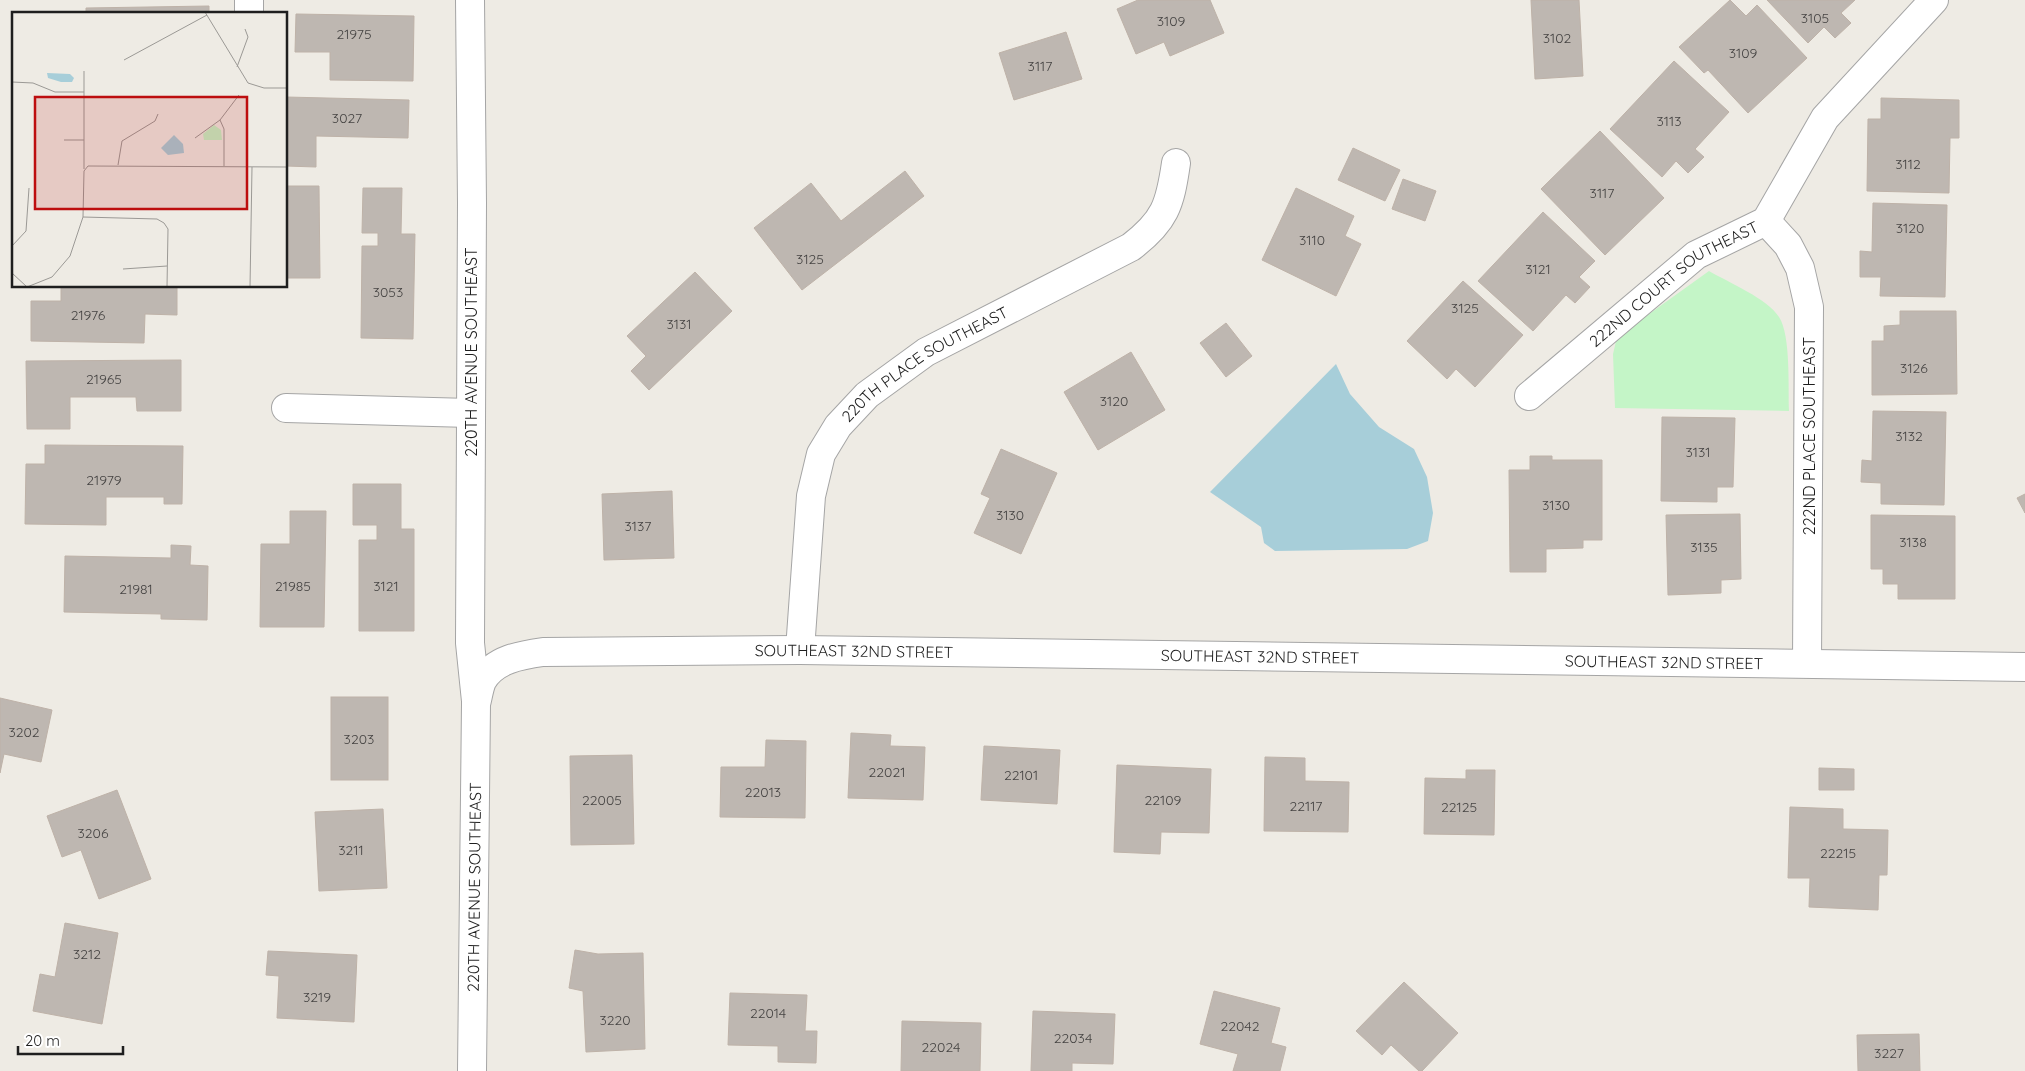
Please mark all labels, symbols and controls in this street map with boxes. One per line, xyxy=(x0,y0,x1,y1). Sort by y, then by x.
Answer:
house number: 3105 xyxy=(1801,9,1829,27)
inset map xyxy=(12,12,288,288)
house number: 3109 xyxy=(1157,12,1186,30)
house number: 21975 xyxy=(336,25,372,43)
house number: 3102 xyxy=(1543,29,1572,47)
house number: 3109 xyxy=(1729,44,1758,62)
house number: 3117 xyxy=(1028,57,1052,75)
house number: 3027 xyxy=(332,109,362,127)
house number: 3113 xyxy=(1656,112,1682,130)
house number: 3112 xyxy=(1895,155,1921,173)
house number: 3117 xyxy=(1590,184,1614,202)
street label: 222ND COURT SOUTHEAST xyxy=(1585,216,1762,351)
house number: 3120 xyxy=(1896,219,1924,237)
house number: 3110 xyxy=(1299,231,1325,249)
street label: 220TH AVENUE SOUTHEAST xyxy=(461,247,481,457)
house number: 3125 xyxy=(796,250,824,268)
house number: 3121 xyxy=(1525,260,1551,278)
house number: 3053 xyxy=(373,283,403,301)
house number: 3125 xyxy=(1451,299,1479,317)
street label: 220TH PLACE SOUTHEAST xyxy=(837,302,1012,426)
house number: 21976 xyxy=(71,306,106,324)
house number: 3131 xyxy=(666,315,692,333)
street label: 222ND PLACE SOUTHEAST xyxy=(1799,337,1819,535)
house number: 3126 xyxy=(1900,359,1928,377)
house number: 21965 xyxy=(86,370,122,388)
house number: 3120 xyxy=(1100,392,1128,410)
house number: 3132 xyxy=(1895,427,1923,445)
house number: 3131 xyxy=(1685,443,1711,461)
house number: 21979 xyxy=(86,471,122,489)
house number: 3130 xyxy=(1542,496,1570,514)
house number: 3130 xyxy=(996,506,1024,524)
house number: 3137 xyxy=(624,517,652,535)
house number: 3138 xyxy=(1899,533,1927,551)
house number: 3135 xyxy=(1690,538,1718,556)
house number: 21985 xyxy=(275,577,311,595)
house number: 3121 xyxy=(373,577,399,595)
house number: 21981 xyxy=(119,580,153,598)
street label: SOUTHEAST 32ND STREET xyxy=(755,640,954,662)
street label: SOUTHEAST 32ND STREET xyxy=(1161,645,1360,668)
street label: SOUTHEAST 32ND STREET xyxy=(1565,651,1764,673)
house number: 3202 xyxy=(8,723,40,741)
house number: 3203 xyxy=(344,730,374,748)
house number: 22021 xyxy=(869,763,905,781)
house number: 22101 xyxy=(1004,766,1038,784)
street label: 220TH AVENUE SOUTHEAST xyxy=(463,782,485,992)
house number: 22013 xyxy=(745,783,781,801)
house number: 22005 xyxy=(582,791,622,809)
house number: 22109 xyxy=(1145,791,1182,809)
house number: 22117 xyxy=(1289,797,1323,815)
house number: 22125 xyxy=(1441,798,1477,816)
house number: 3206 xyxy=(78,824,109,842)
house number: 3211 xyxy=(338,841,364,859)
house number: 22215 xyxy=(1820,844,1856,862)
house number: 3212 xyxy=(73,945,101,963)
house number: 3219 xyxy=(303,988,331,1006)
house number: 22014 xyxy=(750,1004,786,1022)
house number: 3220 xyxy=(599,1011,631,1029)
house number: 22042 xyxy=(1221,1017,1260,1035)
scale bar xyxy=(18,1024,122,1056)
house number: 22034 xyxy=(1054,1029,1092,1047)
text: 20 m xyxy=(25,1031,60,1050)
house number: 22024 xyxy=(922,1038,960,1056)
house number: 3227 xyxy=(1874,1044,1904,1062)

